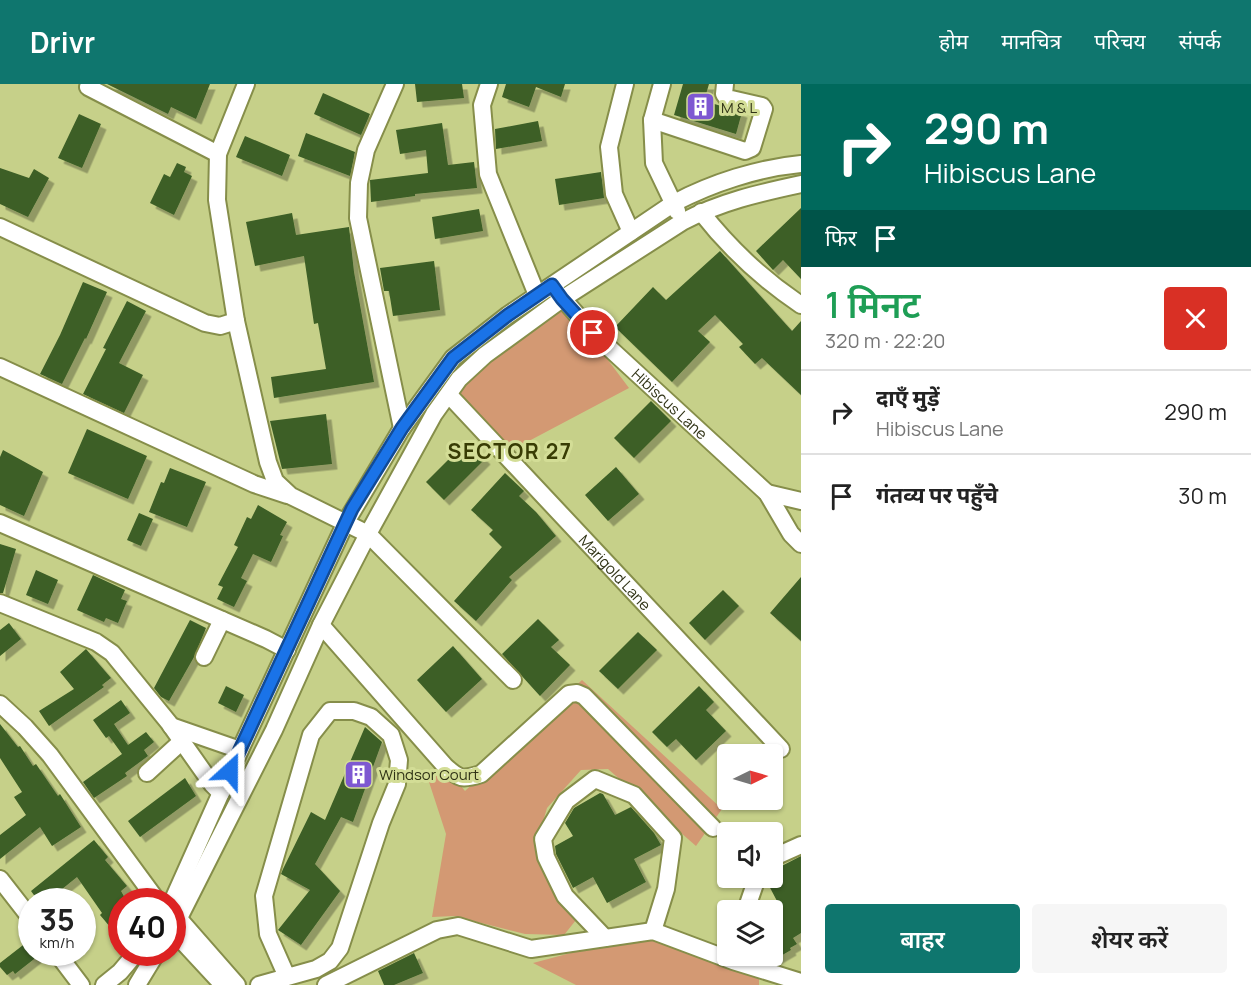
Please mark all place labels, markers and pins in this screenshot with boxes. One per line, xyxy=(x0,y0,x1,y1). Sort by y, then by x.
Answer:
building icon: M & L xyxy=(684,91,716,123)
place label: M & L xyxy=(721,97,757,118)
pin xyxy=(567,307,618,358)
building icon: Windsor Court xyxy=(342,758,374,790)
place label: Windsor Court xyxy=(379,764,479,785)

